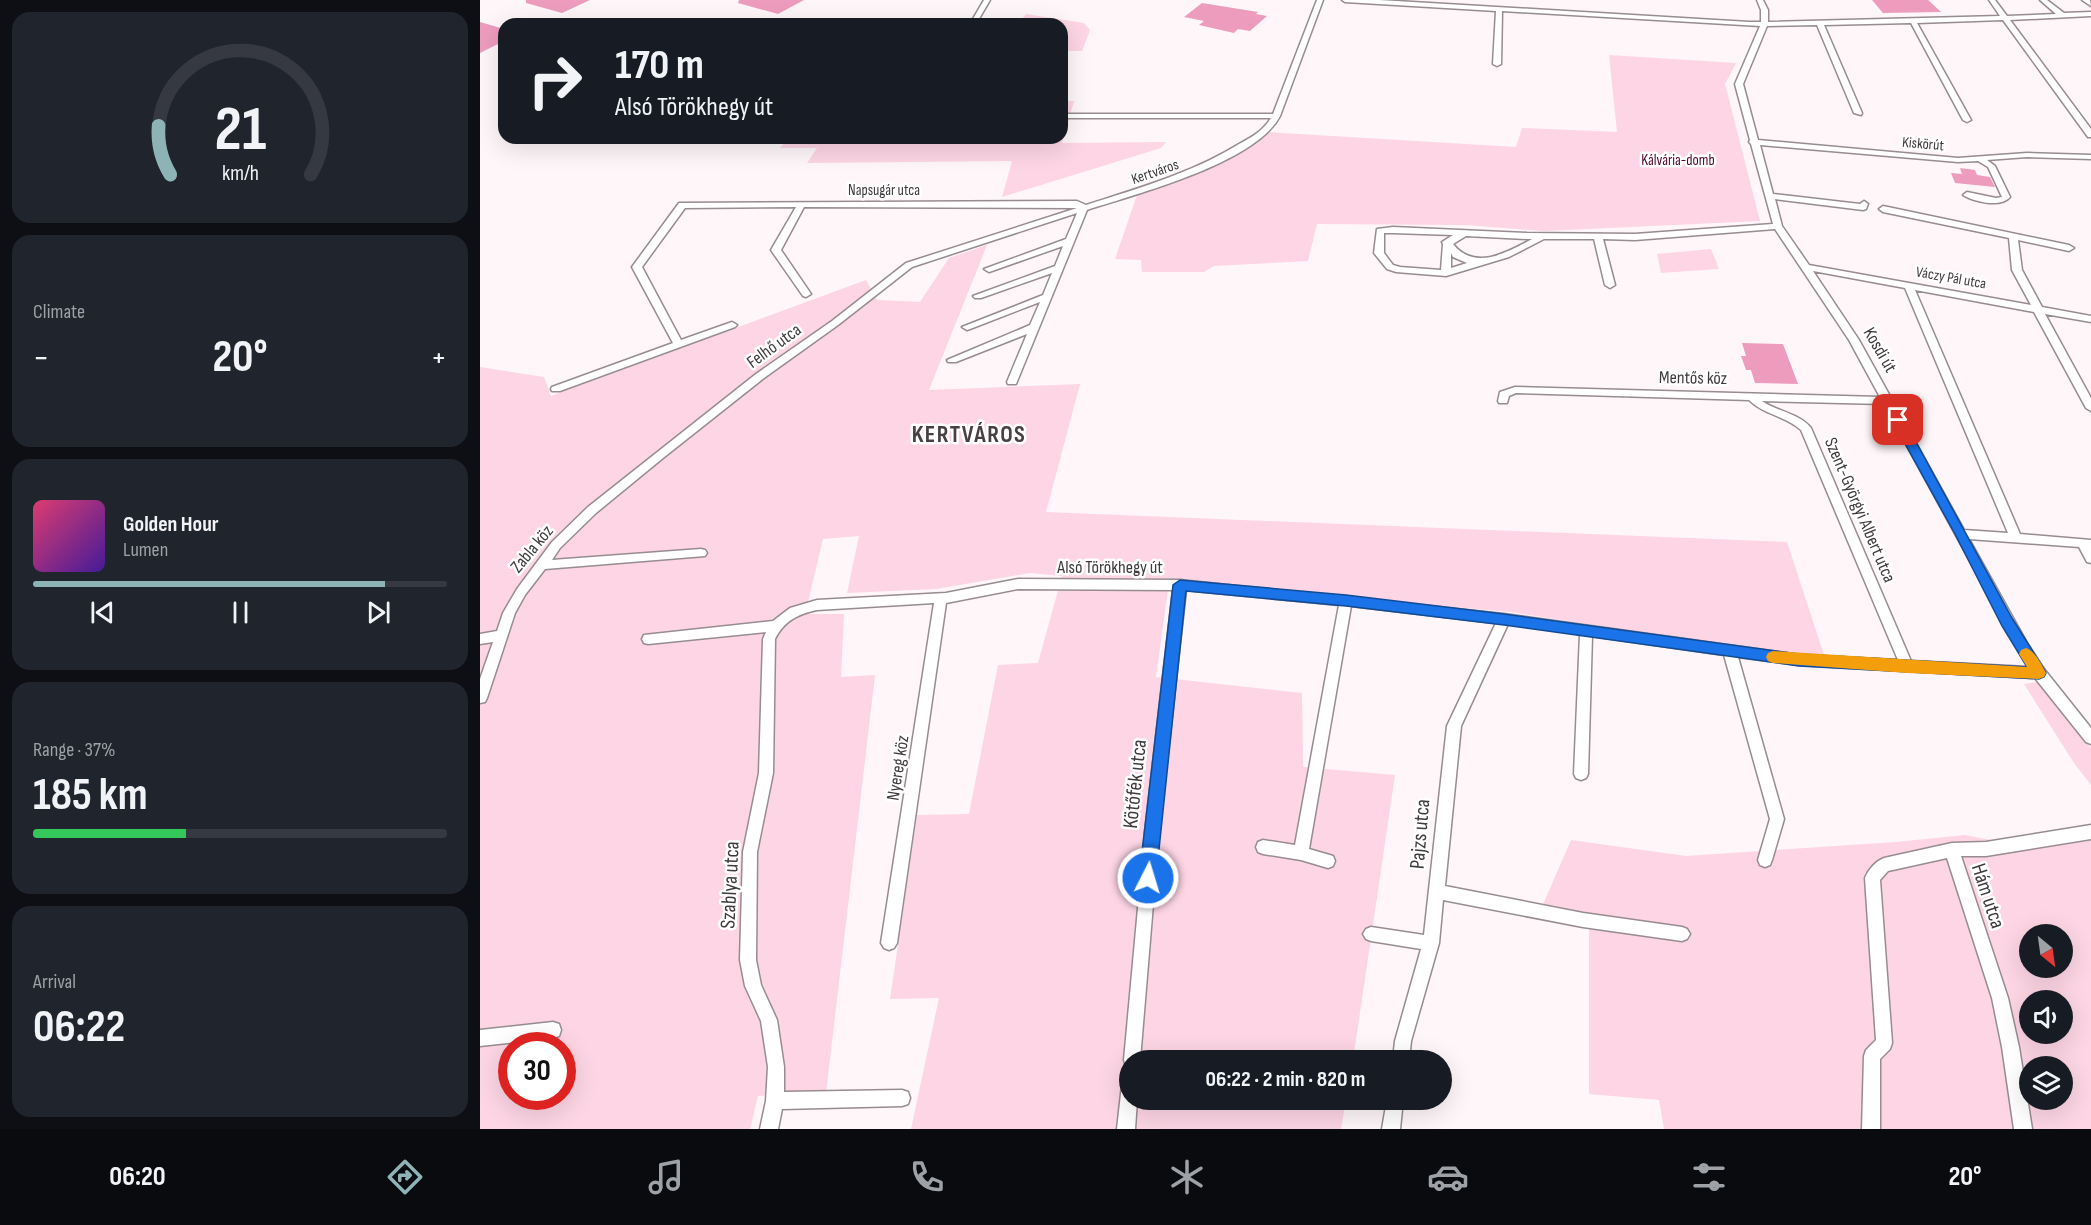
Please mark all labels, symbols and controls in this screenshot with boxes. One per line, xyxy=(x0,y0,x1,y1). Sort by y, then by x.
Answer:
text: 170 m xyxy=(615,40,704,91)
icon: right xyxy=(516,42,594,120)
text: Alsó Törökhegy út xyxy=(615,91,773,123)
text: 21 xyxy=(214,93,266,168)
street label: Kiskörút xyxy=(1901,133,1945,155)
park label: Kálvária-domb xyxy=(1641,151,1715,170)
street label: Kertváros xyxy=(1129,155,1181,189)
text: km/h xyxy=(221,161,259,186)
street label: Napsugár utca xyxy=(848,181,920,200)
street label: Váczy Pál utca xyxy=(1914,262,1988,294)
text: Climate xyxy=(33,300,85,324)
street label: Felhő utca xyxy=(743,319,805,373)
street label: Kosdi út xyxy=(1859,324,1901,377)
text: 20° xyxy=(212,330,268,385)
text: − xyxy=(33,338,49,378)
text: + xyxy=(431,338,447,378)
street label: Mentős köz xyxy=(1659,367,1728,389)
pin xyxy=(1872,394,1923,445)
icon: arrive xyxy=(1881,403,1914,436)
district label: KERTVÁROS xyxy=(912,420,1026,449)
street label: Szent-Györgyi Albert utca xyxy=(1820,434,1900,586)
text: Golden Hour xyxy=(123,511,219,538)
street label: Zabla köz xyxy=(506,521,558,577)
text: Lumen xyxy=(123,538,168,562)
street label: Alsó Törökhegy út xyxy=(1056,557,1163,578)
icon: previous xyxy=(86,596,119,629)
icon: pause xyxy=(224,596,257,629)
icon: next xyxy=(362,596,395,629)
street label: Nyereg köz xyxy=(882,733,914,802)
text: Range · 37% xyxy=(33,738,115,762)
street label: Kötőfék utca xyxy=(1118,738,1152,830)
text: 185 km xyxy=(33,768,148,823)
street label: Pajzs utca xyxy=(1404,798,1436,870)
street label: Szablya utca xyxy=(715,841,745,929)
position arrow xyxy=(1116,846,1180,910)
street label: Hám utca xyxy=(1966,860,2010,932)
north arrow xyxy=(2019,924,2073,978)
map controls xyxy=(2019,924,2073,1110)
text: Arrival xyxy=(33,970,76,994)
button: sound xyxy=(2019,990,2073,1044)
text: 06:22 xyxy=(33,1000,125,1055)
speed limit sign: 30 xyxy=(498,1032,576,1110)
button: layers xyxy=(2019,1056,2073,1110)
text: 06:22 · 2 min · 820 m xyxy=(1206,1066,1365,1093)
icon: directions xyxy=(384,1156,426,1198)
icon: music xyxy=(645,1156,687,1198)
icon: phone xyxy=(906,1156,948,1198)
icon: climate xyxy=(1166,1156,1208,1198)
icon: car xyxy=(1427,1156,1469,1198)
icon: filters xyxy=(1688,1156,1730,1198)
text: 06:20 xyxy=(109,1161,166,1193)
text: 20° xyxy=(1948,1161,1982,1193)

